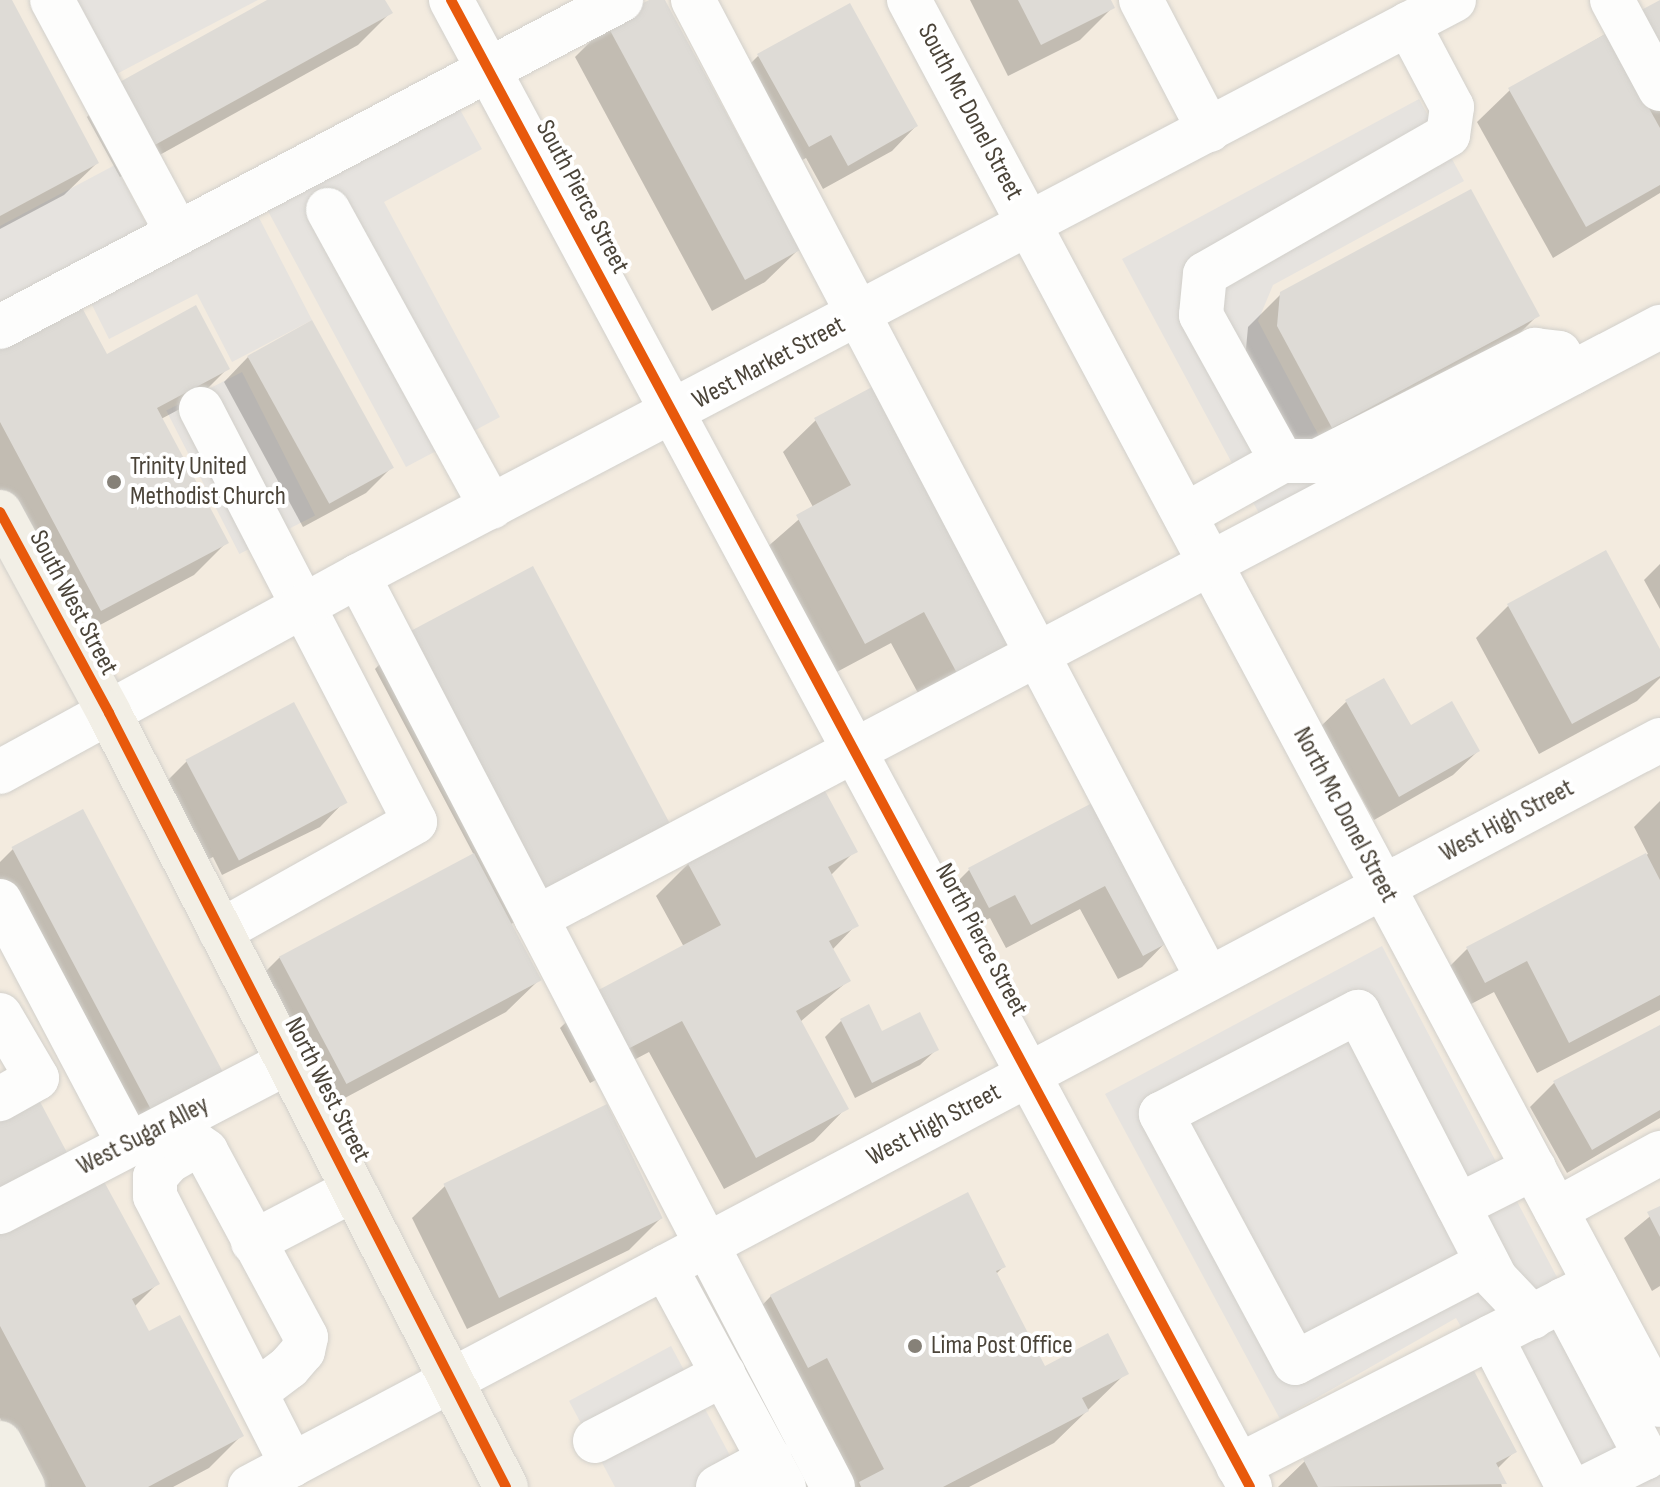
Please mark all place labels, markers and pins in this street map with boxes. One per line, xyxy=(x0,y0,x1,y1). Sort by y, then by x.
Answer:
place label: Trinity United Methodist Church xyxy=(130,451,286,512)
marker: Trinity United Methodist Church xyxy=(105,473,123,491)
place label: Lima Post Office xyxy=(931,1330,1073,1362)
marker: Lima Post Office xyxy=(906,1337,924,1355)

